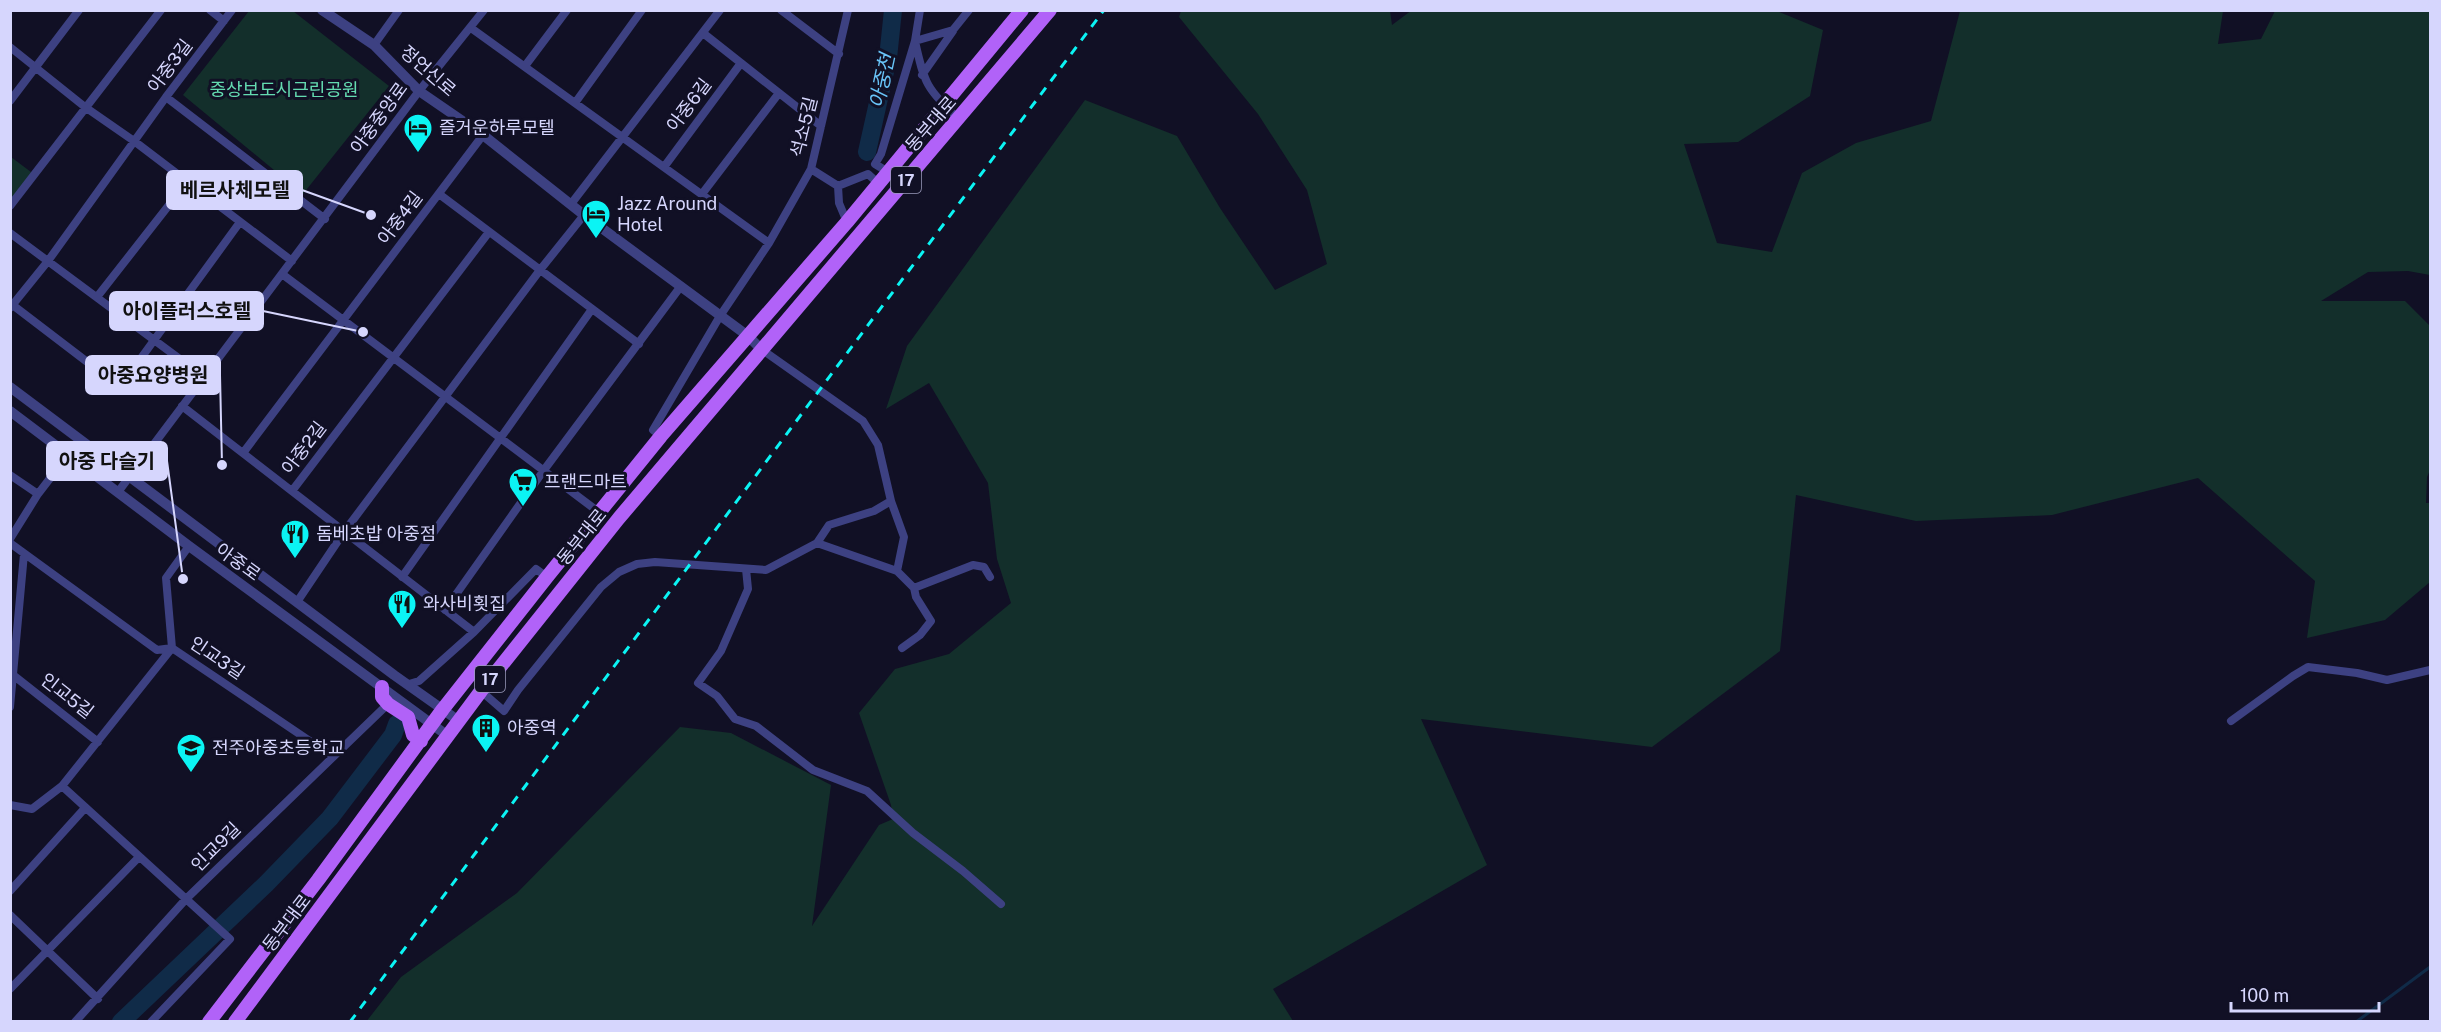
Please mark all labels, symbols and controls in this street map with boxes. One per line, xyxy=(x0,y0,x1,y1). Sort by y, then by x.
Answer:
street label: 아중3길 xyxy=(143,35,196,96)
street label: 정언신로 xyxy=(396,41,460,100)
water label: 아중천 xyxy=(865,49,900,110)
street label: 아중6길 xyxy=(662,74,715,135)
street label: 아중중앙로 xyxy=(346,78,411,157)
park label: 중상보도시근린공원 xyxy=(209,79,359,100)
street label: 동부대로 xyxy=(901,92,960,156)
street label: 석소5길 xyxy=(786,95,821,159)
hotel icon: 즐거운하루모텔 xyxy=(402,112,434,154)
place label: 즐거운하루모텔 xyxy=(439,117,555,138)
road number: 17 xyxy=(891,167,921,193)
callout: 베르사체모텔 xyxy=(167,171,302,209)
text: 베르사체모텔 xyxy=(180,178,290,202)
street label: 아중4길 xyxy=(373,187,426,248)
place label: Jazz Around Hotel xyxy=(617,193,717,235)
hotel icon: Jazz Around Hotel xyxy=(580,198,612,240)
callout: 아이플러스호텔 xyxy=(110,292,263,330)
text: 아이플러스호텔 xyxy=(123,299,251,323)
callout: 아중요양병원 xyxy=(86,356,220,394)
text: 아중요양병원 xyxy=(98,363,208,387)
street label: 아중2길 xyxy=(277,417,330,478)
callout: 아중 다슬기 xyxy=(47,442,167,480)
text: 아중 다슬기 xyxy=(59,449,155,473)
supermarket icon: 프랜드마트 xyxy=(507,466,539,508)
place label: 프랜드마트 xyxy=(544,471,627,492)
street label: 동부대로 xyxy=(553,504,611,569)
restaurant icon: 돔베초밥 아중점 xyxy=(279,518,311,560)
place label: 돔베초밥 아중점 xyxy=(316,523,436,544)
street label: 아중로 xyxy=(212,538,265,585)
restaurant icon: 와사비횟집 xyxy=(386,588,418,630)
place label: 와사비횟집 xyxy=(423,593,506,614)
street label: 인교3길 xyxy=(186,632,248,683)
road number: 17 xyxy=(475,666,505,692)
street label: 인교5길 xyxy=(37,668,98,723)
building icon: 아중역 xyxy=(470,712,502,754)
place label: 아중역 xyxy=(507,717,557,738)
school or university icon: 전주아중초등학교 xyxy=(175,732,207,774)
place label: 전주아중초등학교 xyxy=(212,737,344,758)
street label: 인교9길 xyxy=(187,818,245,876)
street label: 동부대로 xyxy=(258,890,315,955)
scale bar xyxy=(2231,975,2380,1013)
text: 100 m xyxy=(2240,985,2289,1006)

